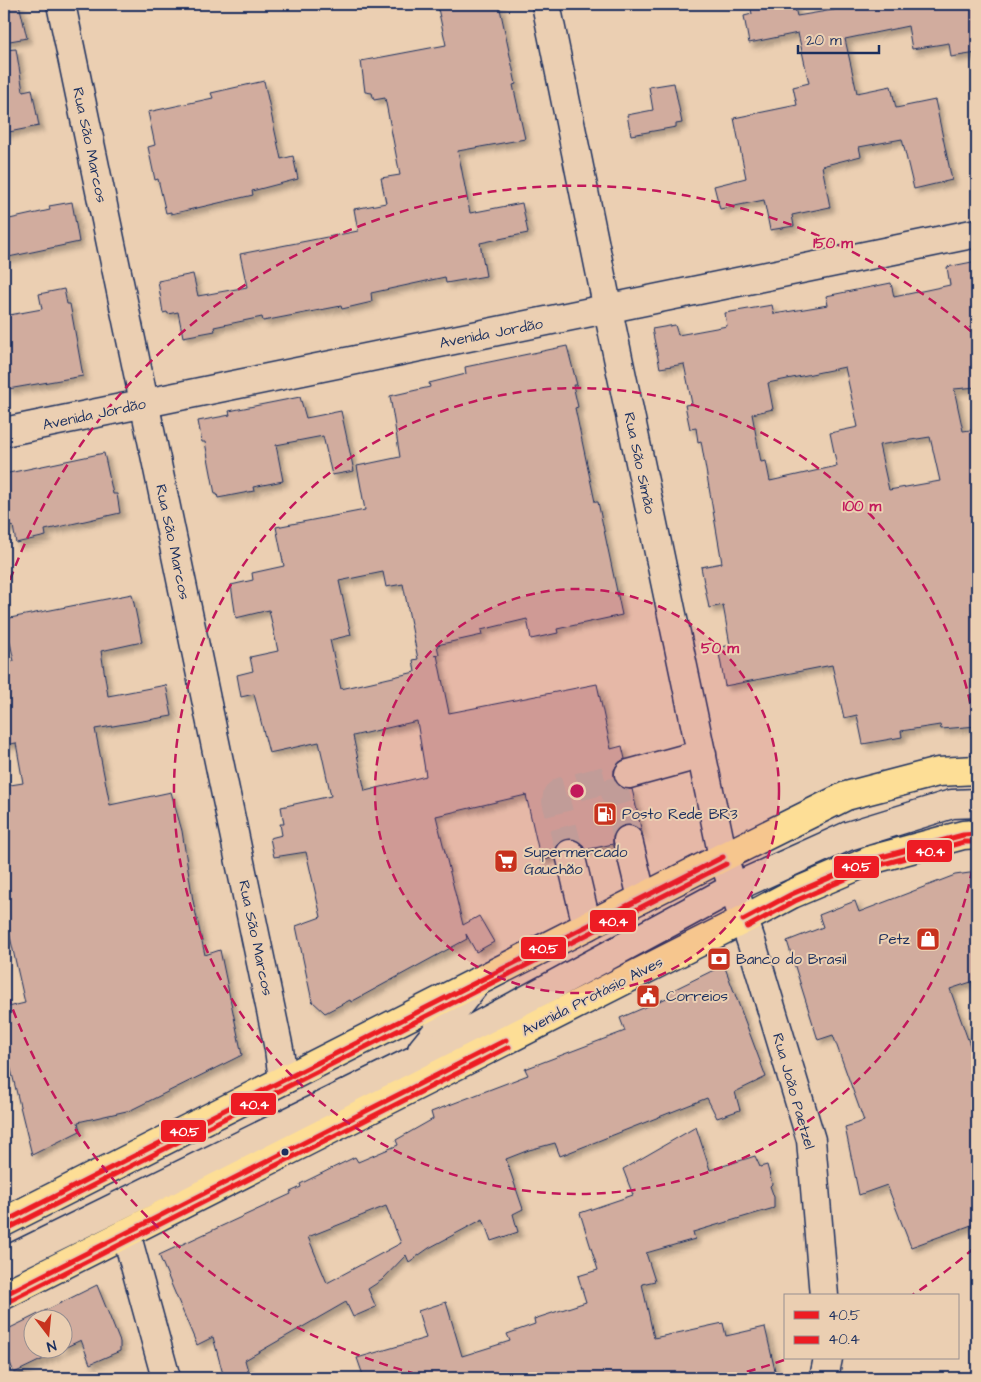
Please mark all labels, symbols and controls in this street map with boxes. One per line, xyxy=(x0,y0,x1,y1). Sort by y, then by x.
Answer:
scale bar xyxy=(798,22,880,54)
text: 20 m xyxy=(806,30,842,51)
street label: Rua São Marcos xyxy=(67,85,112,205)
text: 150 m xyxy=(813,233,853,254)
street label: Avenida Jordão xyxy=(438,313,545,354)
street label: Avenida Jordão xyxy=(41,393,148,436)
street label: Rua São Simão xyxy=(618,410,661,516)
street label: Rua São Marcos xyxy=(150,482,195,602)
text: 100 m xyxy=(843,496,882,517)
text: 50 m xyxy=(701,638,739,659)
centre of rings xyxy=(568,782,586,800)
fuel station icon: Posto Rede BR3 xyxy=(592,801,618,827)
place label: Posto Rede BR3 xyxy=(622,804,738,825)
line badge: 40.4 xyxy=(906,839,953,863)
place label: Supermercado Gauchão xyxy=(524,842,628,880)
text: 40.4 xyxy=(915,842,945,862)
supermarket icon: Supermercado Gauchão xyxy=(493,848,519,874)
line badge: 40.5 xyxy=(833,855,880,879)
text: 40.5 xyxy=(841,857,872,877)
street label: Rua São Marcos xyxy=(233,878,278,998)
line badge: 40.4 xyxy=(589,909,637,933)
text: 40.4 xyxy=(598,912,628,932)
shop icon: Petz xyxy=(915,926,941,952)
place label: Petz xyxy=(879,929,911,950)
line badge: 40.5 xyxy=(520,936,567,960)
text: 40.5 xyxy=(528,939,559,959)
bank icon: Banco do Brasil xyxy=(706,946,732,972)
place label: Banco do Brasil xyxy=(736,949,847,970)
street label: Avenida Protásio Alves xyxy=(518,951,667,1041)
public building icon: Correios xyxy=(635,983,661,1009)
place label: Correios xyxy=(666,986,728,1007)
street label: Rua João Paetzel xyxy=(767,1031,820,1152)
line badge: 40.4 xyxy=(230,1092,277,1116)
text: 40.4 xyxy=(239,1095,269,1115)
line badge: 40.5 xyxy=(160,1119,207,1143)
text: 40.5 xyxy=(169,1122,200,1142)
unlabelled marker xyxy=(280,1147,290,1157)
legend xyxy=(784,1294,958,1360)
text: 40.5 xyxy=(828,1305,861,1326)
north arrow xyxy=(22,1310,72,1360)
text: 40.4 xyxy=(828,1329,860,1350)
text: N xyxy=(44,1335,58,1356)

